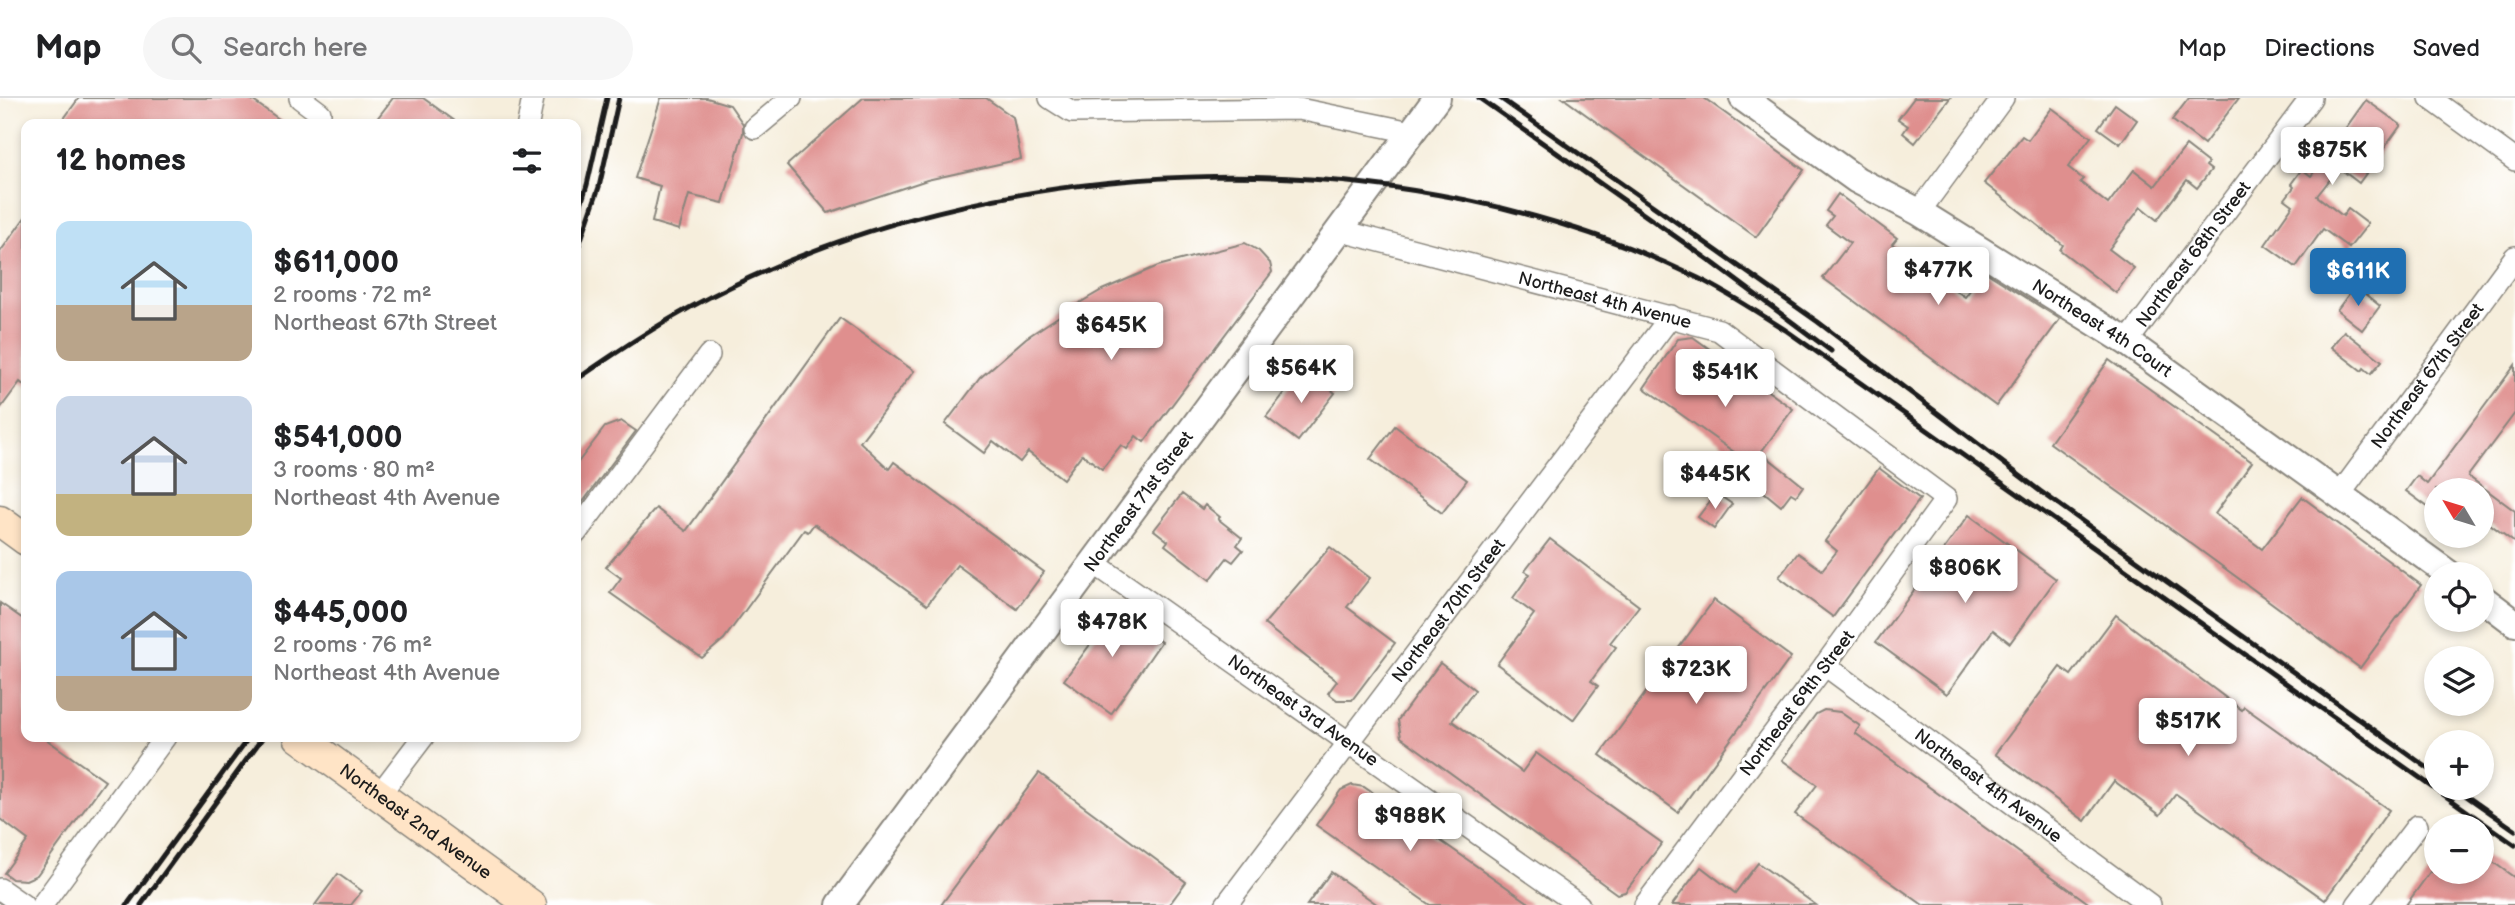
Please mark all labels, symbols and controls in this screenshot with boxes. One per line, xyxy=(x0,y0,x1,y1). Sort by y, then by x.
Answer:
search box xyxy=(143,17,633,80)
text: Map xyxy=(35,28,101,68)
icon: search xyxy=(167,29,205,67)
text: Search here xyxy=(223,33,367,64)
text: Map xyxy=(2178,34,2226,63)
text: Directions xyxy=(2264,34,2375,63)
text: Saved xyxy=(2413,34,2480,63)
pin: $875K xyxy=(2283,127,2381,187)
text: $875K xyxy=(2297,136,2367,164)
icon: filters xyxy=(508,142,546,180)
text: 12 homes xyxy=(56,143,186,179)
street label: Northeast 68th Street xyxy=(2132,177,2256,332)
text: $611,000 xyxy=(273,245,399,281)
pin: $477K xyxy=(1889,248,1987,307)
pin: $611K xyxy=(2309,248,2407,308)
icon: home xyxy=(112,249,196,333)
text: $477K xyxy=(1903,256,1973,284)
text: $611K xyxy=(2326,257,2390,285)
street label: Northeast 4th Avenue xyxy=(1516,268,1694,333)
street label: Northeast 4th Court xyxy=(2028,275,2176,382)
text: 2 rooms · 72 m² xyxy=(273,281,432,309)
street label: Northeast 67th Street xyxy=(2367,299,2489,453)
pin: $645K xyxy=(1062,302,1160,362)
text: Northeast 67th Street xyxy=(273,309,497,337)
text: $645K xyxy=(1075,311,1147,339)
pin: $564K xyxy=(1252,345,1350,405)
pin: $541K xyxy=(1676,350,1774,409)
text: $564K xyxy=(1265,354,1337,382)
text: $541K xyxy=(1692,358,1758,386)
text: $541,000 xyxy=(273,420,403,456)
icon: home xyxy=(112,424,196,508)
street label: Northeast 71st Street xyxy=(1080,427,1198,576)
pin: $445K xyxy=(1666,452,1764,511)
text: 3 rooms · 80 m² xyxy=(273,456,435,484)
text: $445K xyxy=(1679,460,1751,488)
north arrow xyxy=(2424,478,2494,548)
map controls xyxy=(2424,478,2494,884)
text: Northeast 4th Avenue xyxy=(273,484,500,512)
street label: Northeast 70th Street xyxy=(1388,535,1510,687)
pin: $806K xyxy=(1916,546,2014,605)
text: $806K xyxy=(1929,554,2001,582)
button: locate xyxy=(2424,562,2494,632)
text: $445,000 xyxy=(273,595,408,631)
icon: home xyxy=(112,599,196,683)
pin: $478K xyxy=(1063,600,1161,659)
text: $478K xyxy=(1077,608,1147,636)
street label: Northeast 69th Street xyxy=(1736,626,1859,780)
text: 2 rooms · 76 m² xyxy=(273,631,432,659)
pin: $723K xyxy=(1647,646,1745,706)
button: layers xyxy=(2424,646,2494,716)
street label: Northeast 3rd Avenue xyxy=(1224,651,1382,771)
text: $723K xyxy=(1661,655,1731,683)
text: Northeast 4th Avenue xyxy=(273,659,500,687)
pin: $517K xyxy=(2139,698,2237,758)
text: $517K xyxy=(2155,707,2221,735)
street label: Northeast 4th Avenue xyxy=(1910,725,2066,847)
button: + xyxy=(2424,730,2494,800)
street label: Northeast 2nd Avenue xyxy=(335,760,496,884)
pin: $988K xyxy=(1361,794,1459,853)
text: $988K xyxy=(1374,802,1446,830)
button: − xyxy=(2424,814,2494,884)

